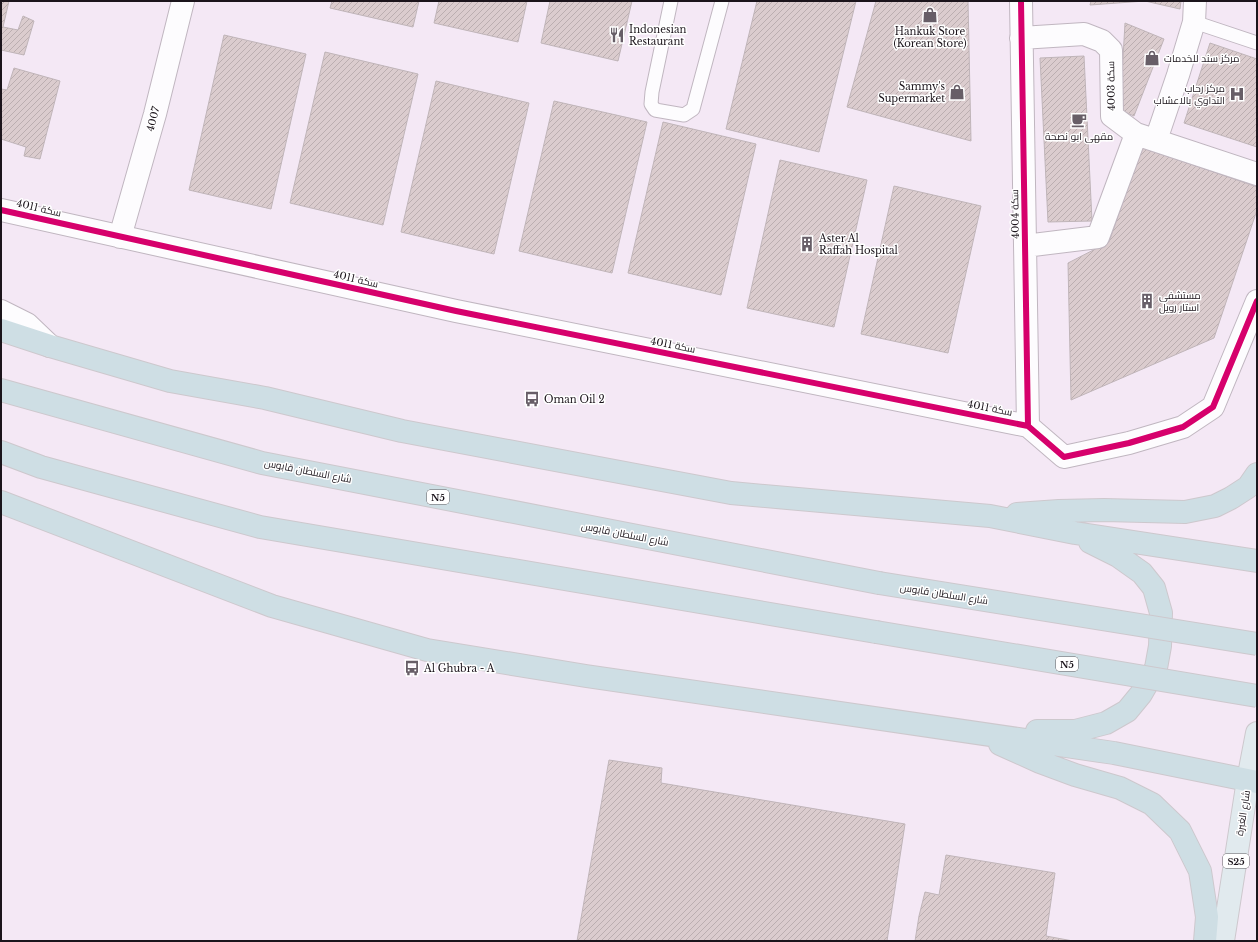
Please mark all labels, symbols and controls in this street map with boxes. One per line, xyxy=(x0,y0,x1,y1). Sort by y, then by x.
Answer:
shop icon: Hankuk Store (Korean Store) xyxy=(921,6,939,24)
place label: Indonesian Restaurant xyxy=(629,23,686,48)
place label: Hankuk Store (Korean Store) xyxy=(893,25,967,50)
restaurant icon: Indonesian Restaurant xyxy=(608,26,626,44)
shop icon: مركز سند للخدمات xyxy=(1143,49,1161,67)
place label: مركز سند للخدمات xyxy=(1164,52,1239,65)
street label: سكة 4003 xyxy=(1104,61,1118,111)
place label: Sammy's Supermarket xyxy=(878,80,945,105)
place label: مركز رحاب التداوي بالاعشاب xyxy=(1154,82,1225,108)
shop icon: Sammy's Supermarket xyxy=(948,83,966,101)
hospital icon: مركز رحاب التداوي بالاعشاب xyxy=(1228,85,1246,103)
street label: 4007 xyxy=(143,104,163,133)
cafe icon: مقهى ابو نصحة xyxy=(1070,111,1088,129)
place label: مقهى ابو نصحة xyxy=(1045,130,1113,143)
street label: سكة 4004 xyxy=(1008,189,1022,239)
street label: سكة 4011 xyxy=(15,197,63,219)
place label: Aster Al Raffah Hospital xyxy=(818,232,898,257)
building icon: Aster Al Raffah Hospital xyxy=(798,235,816,253)
street label: سكة 4011 xyxy=(332,268,380,290)
place label: مستشفى استار رويل xyxy=(1159,289,1201,314)
building icon: مستشفى استار رويل xyxy=(1138,292,1156,310)
street label: سكة 4011 xyxy=(649,334,697,356)
bus stop icon: Oman Oil 2 xyxy=(523,390,541,408)
place label: Oman Oil 2 xyxy=(544,393,605,406)
street label: سكة 4011 xyxy=(966,397,1014,419)
street label: شارع السلطان قابوس xyxy=(263,456,353,486)
road number: N5 xyxy=(427,490,449,504)
street label: شارع السلطان قابوس xyxy=(580,519,670,549)
street label: شارع السلطان قابوس xyxy=(899,581,989,607)
road number: N5 xyxy=(1056,657,1078,671)
bus stop icon: Al Ghubra - A xyxy=(403,659,421,677)
place label: Al Ghubra - A xyxy=(423,662,495,675)
street label: شارع الغبرة xyxy=(1233,789,1253,837)
road number: S25 xyxy=(1223,854,1249,868)

